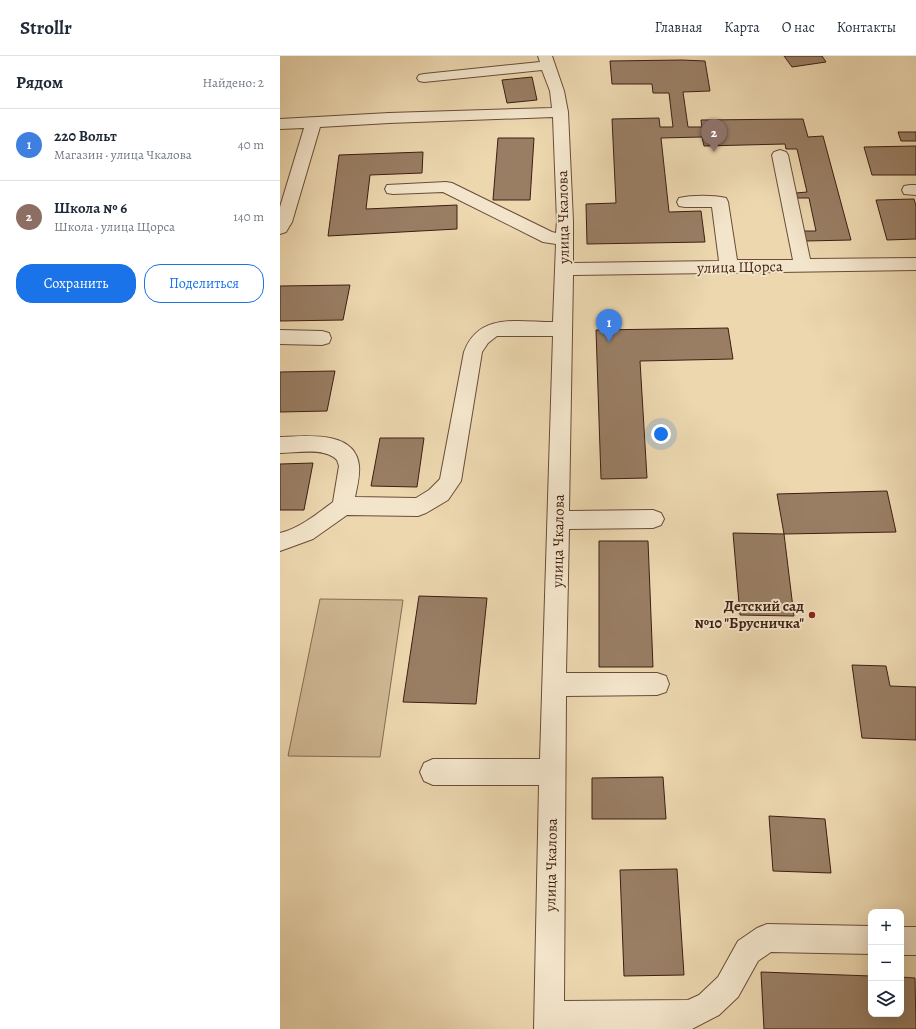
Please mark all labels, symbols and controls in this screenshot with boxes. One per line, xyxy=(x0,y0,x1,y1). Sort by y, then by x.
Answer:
text: Strollr xyxy=(20,15,72,41)
text: Главная xyxy=(655,18,702,37)
text: Карта xyxy=(724,18,760,37)
text: О нас xyxy=(782,18,815,37)
text: Контакты xyxy=(837,18,896,37)
text: Рядом xyxy=(16,71,63,94)
text: Найдено: 2 xyxy=(203,74,264,91)
pin: 2 xyxy=(701,119,727,152)
text: 220 Вольт xyxy=(54,126,117,146)
text: 1 xyxy=(27,136,31,153)
text: 40 m xyxy=(238,136,264,153)
text: Магазин · улица Чкалова xyxy=(54,146,192,163)
street label: улица Чкалова xyxy=(552,170,574,265)
text: Школа № 6 xyxy=(54,198,127,218)
text: 2 xyxy=(26,208,32,225)
text: 140 m xyxy=(233,208,264,225)
text: Школа · улица Щорса xyxy=(54,218,175,235)
street label: улица Щорса xyxy=(696,256,783,278)
button: Сохранить xyxy=(16,264,136,303)
button: Поделиться xyxy=(144,264,264,303)
pin: 1 xyxy=(596,309,622,342)
your location xyxy=(651,424,671,444)
street label: улица Чкалова xyxy=(547,494,569,589)
place label: Детский сад №10 "Брусничка" xyxy=(694,596,804,633)
marker: Детский сад №10 "Брусничка" xyxy=(807,610,817,620)
street label: улица Чкалова xyxy=(540,818,562,913)
map controls xyxy=(868,909,904,1017)
button: + xyxy=(868,909,904,945)
button: − xyxy=(868,945,904,981)
button: layers xyxy=(868,981,904,1017)

